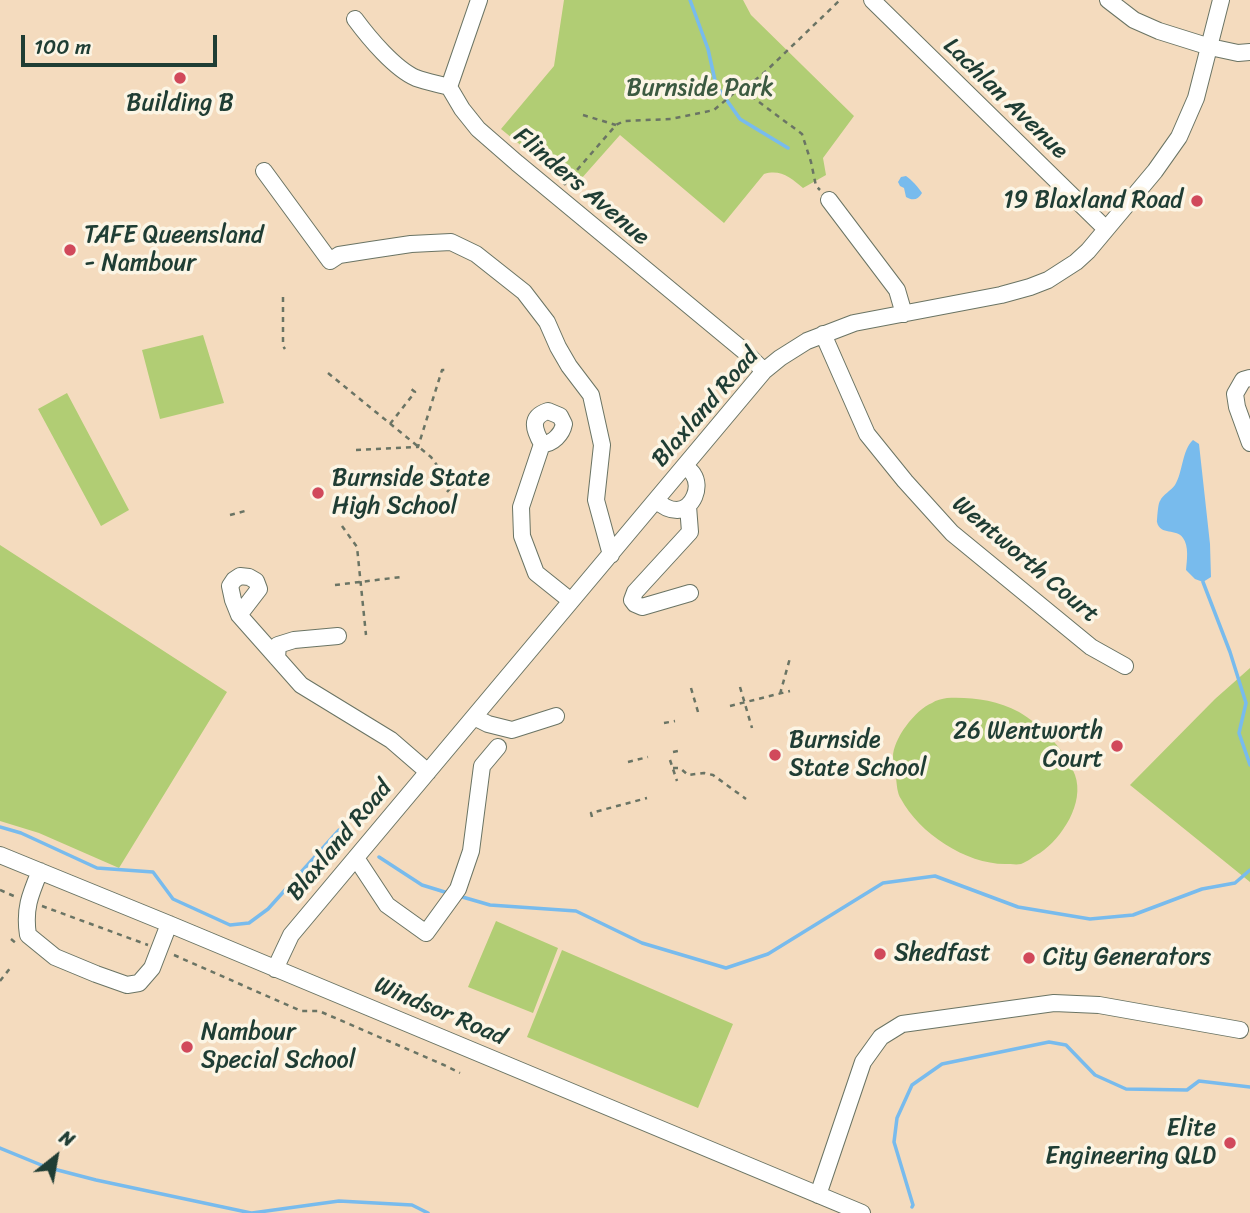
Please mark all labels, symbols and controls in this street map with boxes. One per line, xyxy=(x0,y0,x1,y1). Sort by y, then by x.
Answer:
scale bar xyxy=(24,21,220,65)
text: 100 m xyxy=(34,28,91,66)
street label: Lachlan Avenue xyxy=(937,32,1073,166)
marker: Building B xyxy=(172,70,188,86)
park label: Burnside Park xyxy=(627,75,773,103)
place label: Building B xyxy=(126,90,234,118)
street label: Flinders Avenue xyxy=(507,122,655,252)
place label: 19 Blaxland Road xyxy=(1003,187,1183,215)
marker: 19 Blaxland Road xyxy=(1189,193,1205,209)
place label: TAFE Queensland - Nambour xyxy=(84,222,264,278)
marker: TAFE Queensland - Nambour xyxy=(62,242,78,258)
street label: Blaxland Road xyxy=(646,343,766,473)
place label: Burnside State High School xyxy=(332,465,490,521)
marker: Burnside State High School xyxy=(310,485,326,501)
street label: Wentworth Court xyxy=(946,490,1104,630)
place label: 26 Wentworth Court xyxy=(953,718,1103,774)
place label: Burnside State School xyxy=(789,727,927,783)
marker: 26 Wentworth Court xyxy=(1109,738,1125,754)
marker: Burnside State School xyxy=(767,747,783,763)
street label: Blaxland Road xyxy=(281,775,399,907)
place label: Shedfast xyxy=(894,940,991,968)
place label: City Generators xyxy=(1043,944,1211,972)
marker: Shedfast xyxy=(872,946,888,962)
marker: City Generators xyxy=(1021,950,1037,966)
street label: Windsor Road xyxy=(370,971,510,1053)
place label: Nambour Special School xyxy=(201,1019,356,1075)
marker: Nambour Special School xyxy=(179,1039,195,1055)
place label: Elite Engineering QLD xyxy=(1045,1115,1216,1171)
text: N xyxy=(53,1121,81,1156)
north arrow xyxy=(21,1122,91,1192)
marker: Elite Engineering QLD xyxy=(1222,1135,1238,1151)

